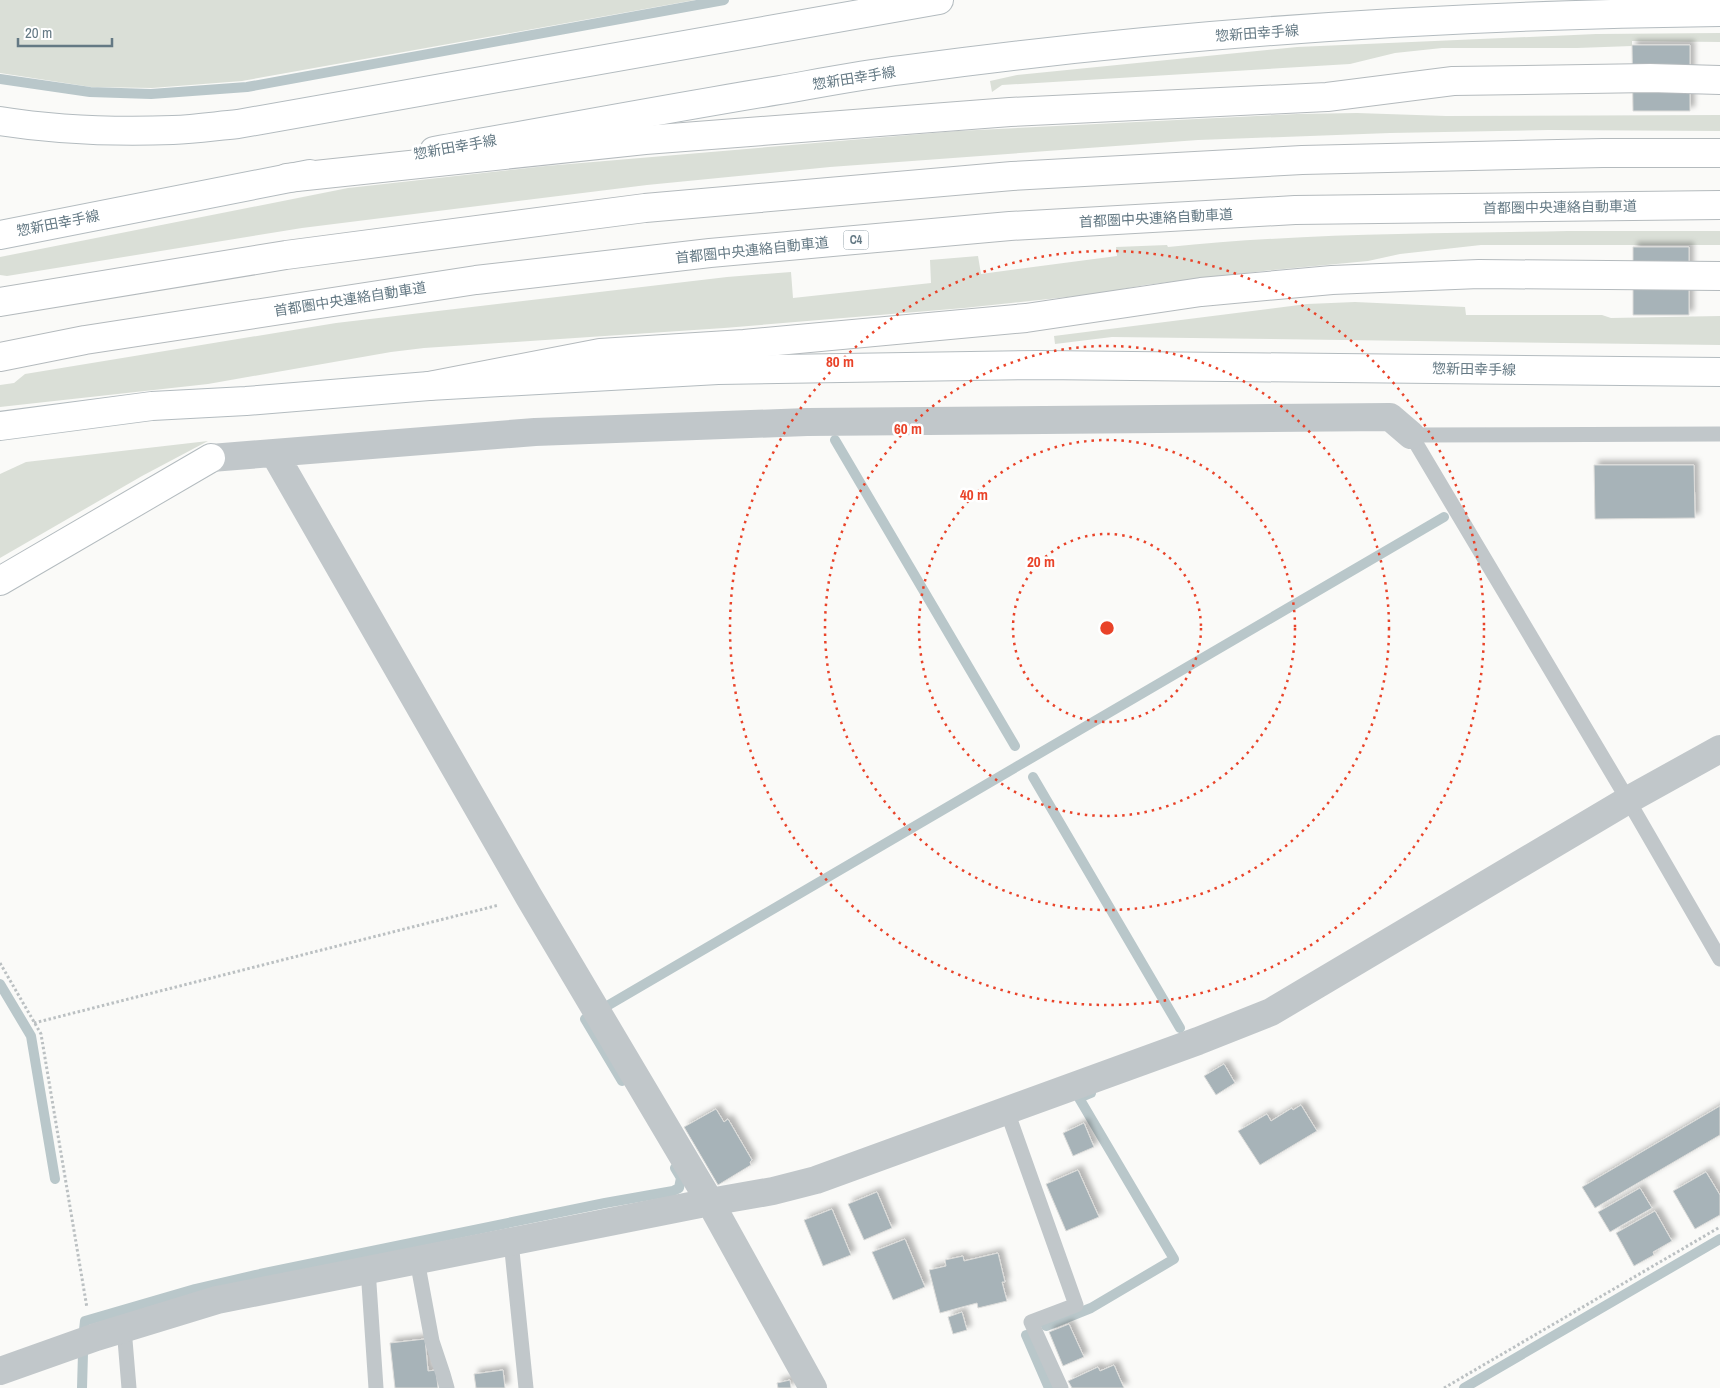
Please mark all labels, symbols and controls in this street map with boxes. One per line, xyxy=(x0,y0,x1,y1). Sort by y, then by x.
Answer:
scale bar xyxy=(18,15,111,47)
street label: 惣新田幸手線 xyxy=(1214,21,1300,45)
text: 20 m xyxy=(25,22,52,43)
street label: 惣新田幸手線 xyxy=(811,63,897,93)
street label: 惣新田幸手線 xyxy=(412,131,498,163)
street label: 首都圏中央連絡自動車道 xyxy=(1483,197,1637,217)
street label: 首都圏中央連絡自動車道 xyxy=(1079,205,1233,231)
street label: 惣新田幸手線 xyxy=(15,206,101,240)
road number: C4 xyxy=(844,230,868,250)
street label: 首都圏中央連絡自動車道 xyxy=(674,233,830,267)
street label: 首都圏中央連絡自動車道 xyxy=(273,278,427,320)
text: 80 m xyxy=(826,351,854,372)
street label: 惣新田幸手線 xyxy=(1432,359,1516,379)
text: 60 m xyxy=(894,418,922,439)
text: 40 m xyxy=(960,484,988,505)
text: 20 m xyxy=(1027,551,1055,572)
centre of rings xyxy=(1098,619,1116,637)

